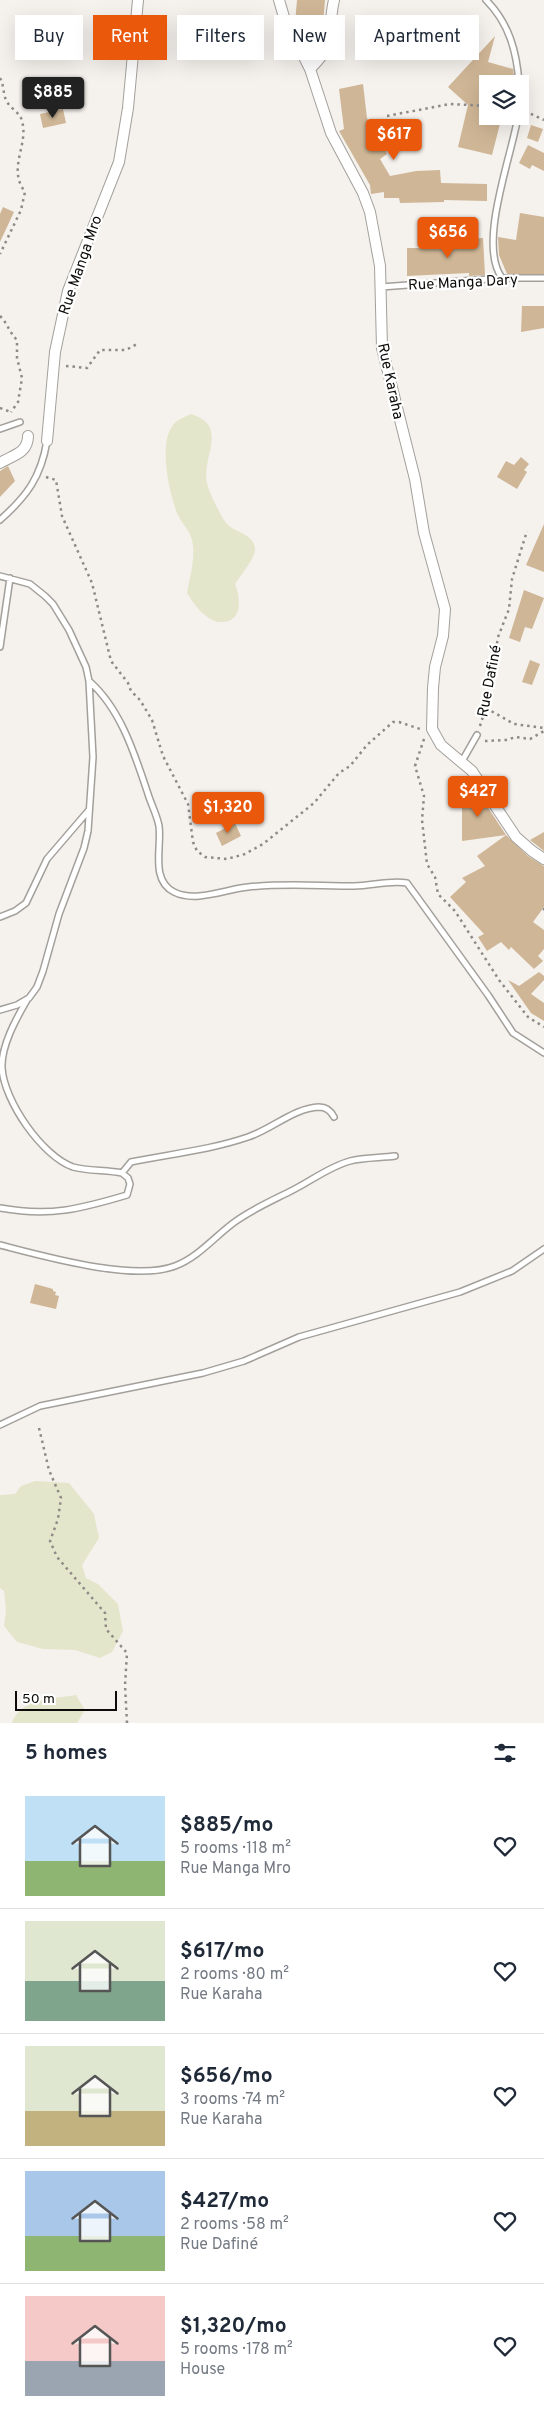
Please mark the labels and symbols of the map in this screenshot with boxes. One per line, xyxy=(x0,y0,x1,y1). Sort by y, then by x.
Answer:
pin: $885 xyxy=(23,76,83,119)
pin: $617 xyxy=(364,119,424,161)
street label: Rue Manga Mro xyxy=(56,213,107,318)
pin: $656 xyxy=(418,216,478,259)
street label: Rue Manga Dary xyxy=(408,271,519,296)
street label: Rue Karaha xyxy=(372,342,407,421)
street label: Rue Dafiné xyxy=(474,644,507,719)
pin: $427 xyxy=(448,776,508,818)
pin: $1,320 xyxy=(187,792,269,834)
scale bar xyxy=(15,1688,118,1711)

